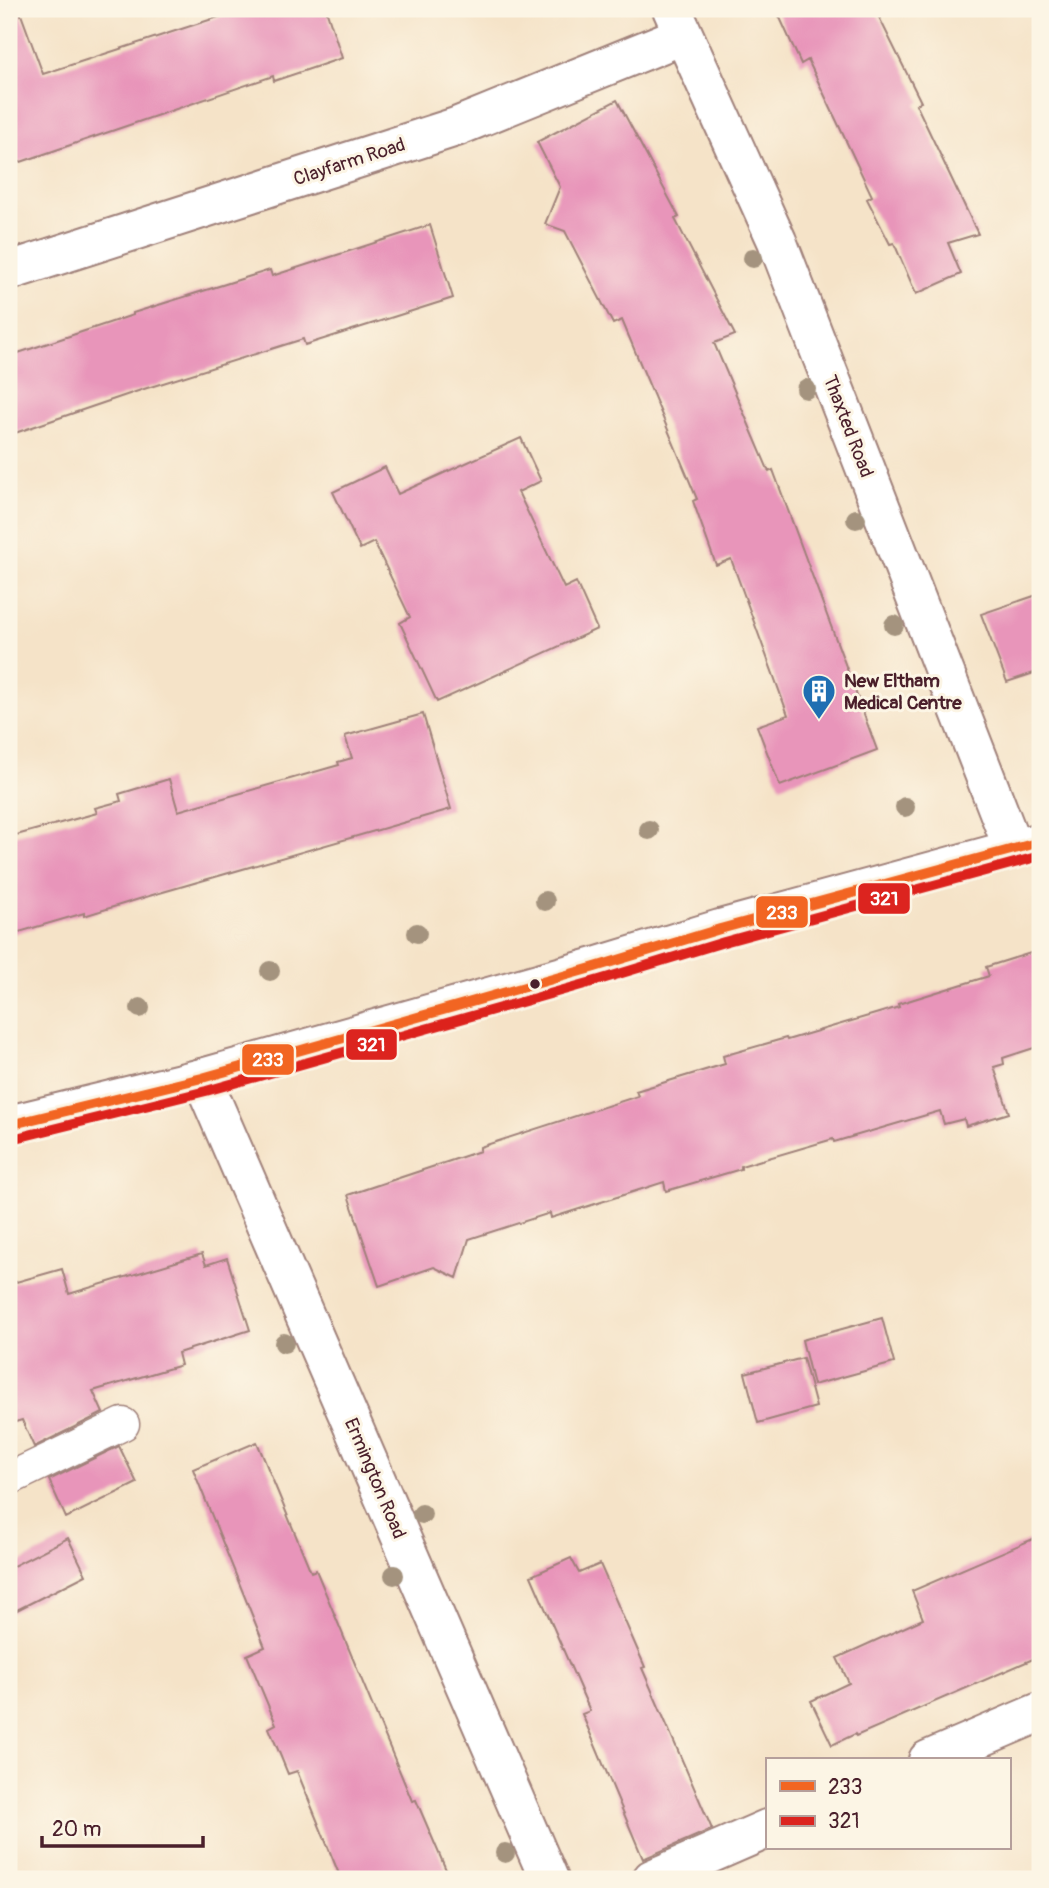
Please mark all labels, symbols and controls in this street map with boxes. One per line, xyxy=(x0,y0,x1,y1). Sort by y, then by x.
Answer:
street label: Clayfarm Road xyxy=(290,133,408,191)
street label: Thaxted Road xyxy=(818,372,879,481)
place label: New Eltham Medical Centre xyxy=(844,669,962,715)
building icon: New Eltham Medical Centre xyxy=(800,672,838,721)
line badge: 321 xyxy=(857,882,911,915)
text: 321 xyxy=(870,887,898,911)
line badge: 233 xyxy=(755,895,809,929)
text: 233 xyxy=(766,901,798,925)
unlabelled marker xyxy=(528,977,542,991)
line badge: 321 xyxy=(345,1028,398,1061)
text: 321 xyxy=(357,1033,385,1057)
line badge: 233 xyxy=(241,1043,295,1076)
text: 233 xyxy=(252,1048,284,1072)
street label: Ermington Road xyxy=(339,1414,411,1542)
legend xyxy=(766,1758,1010,1850)
text: 233 xyxy=(828,1774,863,1801)
scale bar xyxy=(42,1804,203,1848)
text: 321 xyxy=(828,1808,860,1835)
text: 20 m xyxy=(52,1816,101,1843)

